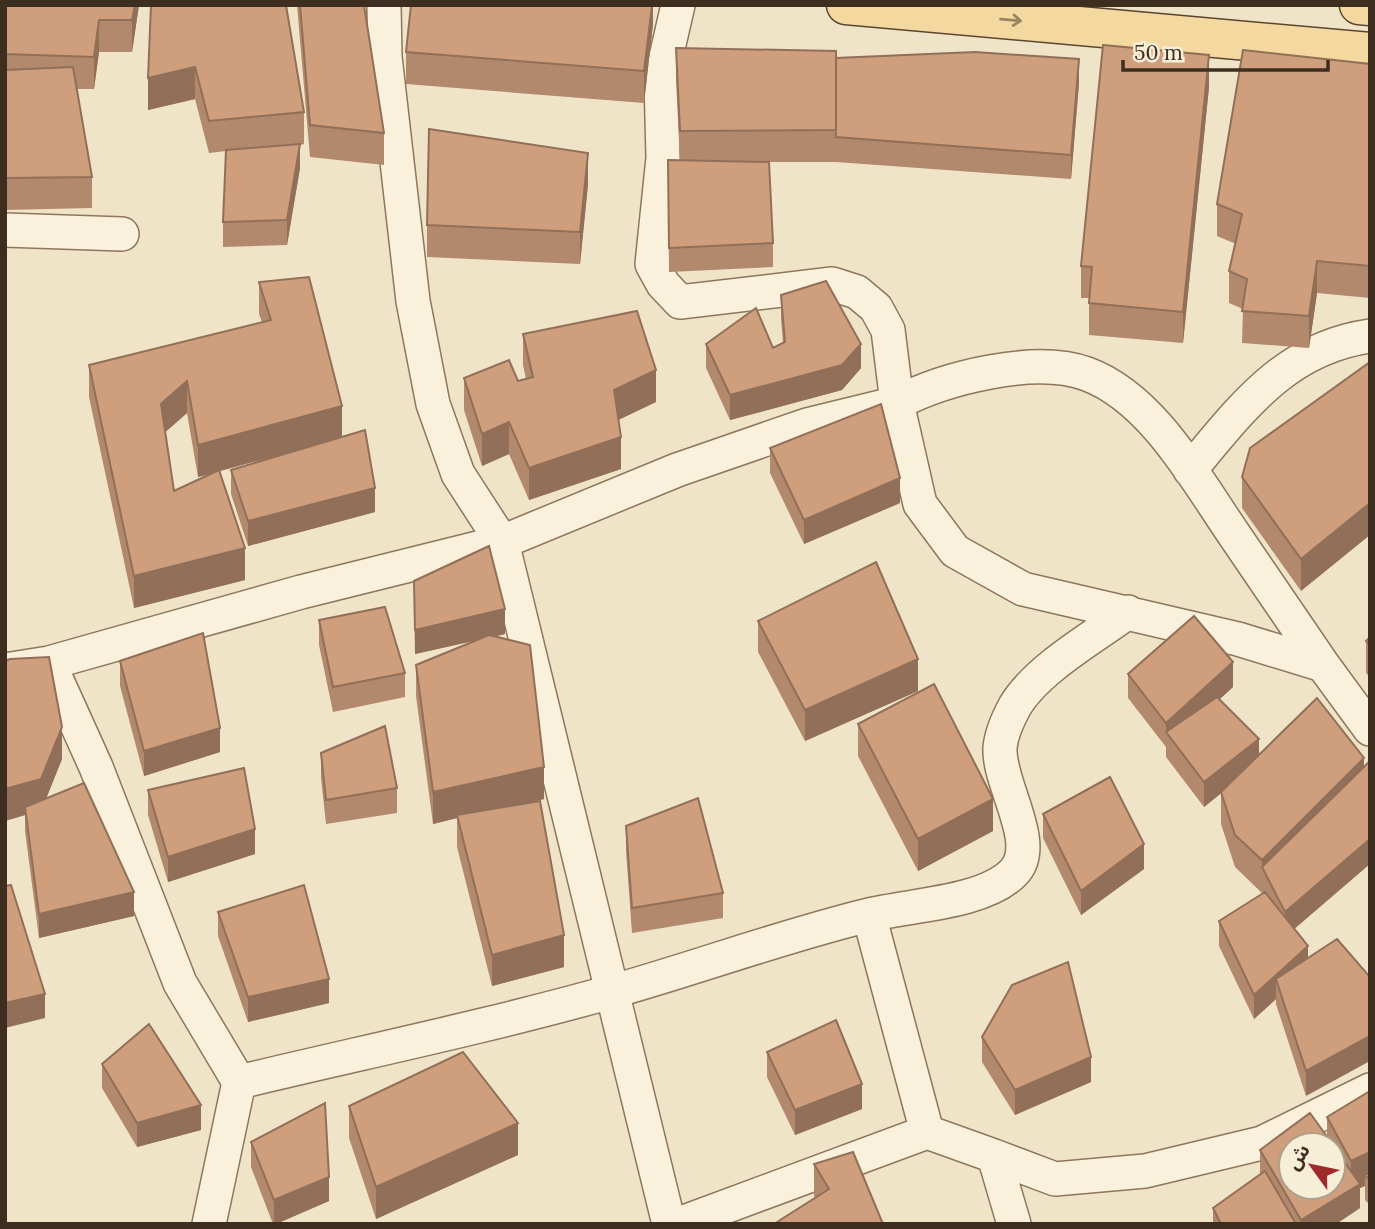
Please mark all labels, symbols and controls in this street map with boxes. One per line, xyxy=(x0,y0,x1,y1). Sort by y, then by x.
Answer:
one-way arrow xyxy=(999,14,1022,27)
scale bar xyxy=(1123,28,1328,72)
text: 50 m xyxy=(1134,39,1183,66)
north arrow xyxy=(1277,1131,1347,1201)
text: ش xyxy=(1281,1139,1315,1174)

